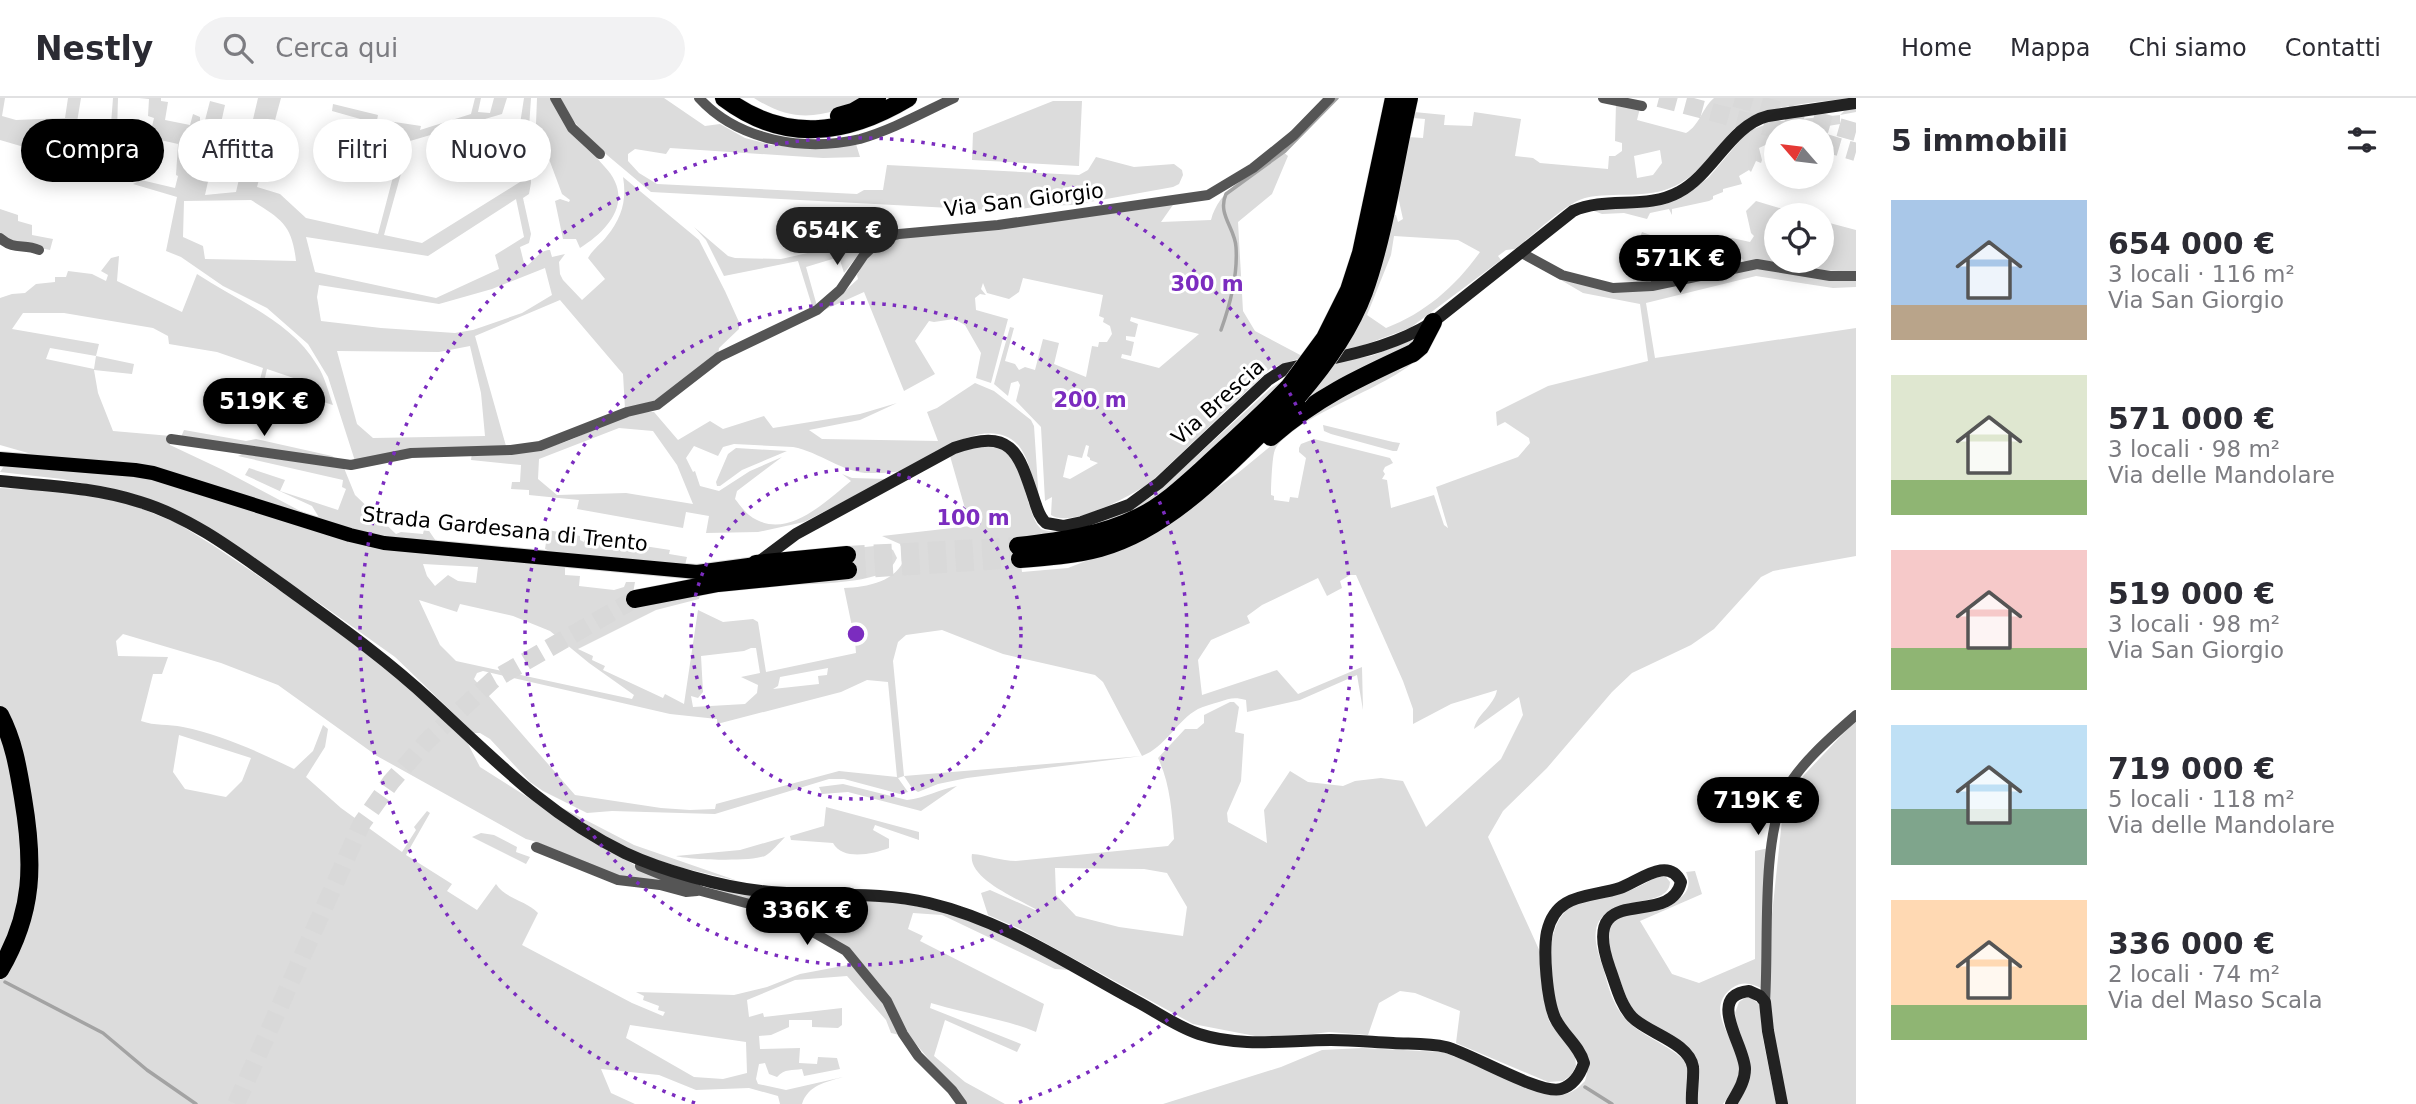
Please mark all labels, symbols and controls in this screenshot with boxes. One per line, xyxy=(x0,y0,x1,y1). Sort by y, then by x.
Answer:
search box xyxy=(195,17,685,80)
text: Nestly xyxy=(35,29,153,68)
icon: search xyxy=(219,29,257,67)
text: Cerca qui xyxy=(275,33,398,63)
text: Home xyxy=(1901,34,1972,62)
text: Mappa xyxy=(2010,34,2091,62)
text: Chi siamo xyxy=(2129,34,2247,62)
text: Contatti xyxy=(2285,34,2381,62)
chip: Compra xyxy=(21,119,164,182)
chip: Affitta xyxy=(178,119,299,182)
chip: Filtri xyxy=(313,119,412,182)
chip: Nuovo xyxy=(426,119,551,182)
north arrow xyxy=(1764,119,1834,189)
map controls xyxy=(1764,119,1834,273)
icon: filters xyxy=(2343,121,2381,159)
text: 5 immobili xyxy=(1891,123,2068,158)
street label: Via San Giorgio xyxy=(943,178,1105,222)
button: locate xyxy=(1764,203,1834,273)
pin: 654K € xyxy=(780,208,894,267)
text: 654K € xyxy=(792,217,882,243)
text: 654 000 € xyxy=(2108,226,2275,261)
icon: home xyxy=(1947,228,2031,312)
pin: 571K € xyxy=(1623,236,1737,295)
text: 571K € xyxy=(1635,245,1725,271)
text: 3 locali · 116 m² xyxy=(2108,261,2295,287)
text: 300 m xyxy=(1170,272,1244,296)
text: Via San Giorgio xyxy=(2108,287,2284,313)
street label: Via Brescia xyxy=(1167,354,1269,450)
pin: 519K € xyxy=(207,378,321,438)
text: 519K € xyxy=(219,388,309,414)
text: 200 m xyxy=(1053,388,1127,412)
text: 571 000 € xyxy=(2108,401,2275,436)
icon: home xyxy=(1947,403,2031,487)
text: 3 locali · 98 m² xyxy=(2108,436,2280,462)
text: Via delle Mandolare xyxy=(2108,462,2335,488)
street label: Strada Gardesana di Trento xyxy=(361,502,649,556)
text: 100 m xyxy=(936,506,1010,530)
text: 519 000 € xyxy=(2108,576,2275,611)
icon: home xyxy=(1947,578,2031,662)
text: 3 locali · 98 m² xyxy=(2108,611,2280,637)
centre of rings xyxy=(844,622,868,646)
text: Via San Giorgio xyxy=(2108,637,2284,663)
text: 719 000 € xyxy=(2108,751,2275,786)
icon: home xyxy=(1947,753,2031,837)
pin: 719K € xyxy=(1701,778,1815,837)
text: 5 locali · 118 m² xyxy=(2108,786,2295,812)
text: 719K € xyxy=(1713,787,1803,813)
text: Via delle Mandolare xyxy=(2108,812,2335,838)
pin: 336K € xyxy=(750,888,864,947)
text: 336K € xyxy=(762,897,852,923)
text: 336 000 € xyxy=(2108,926,2275,961)
icon: home xyxy=(1947,928,2031,1012)
text: 2 locali · 74 m² xyxy=(2108,961,2280,987)
text: Via del Maso Scala xyxy=(2108,987,2323,1013)

